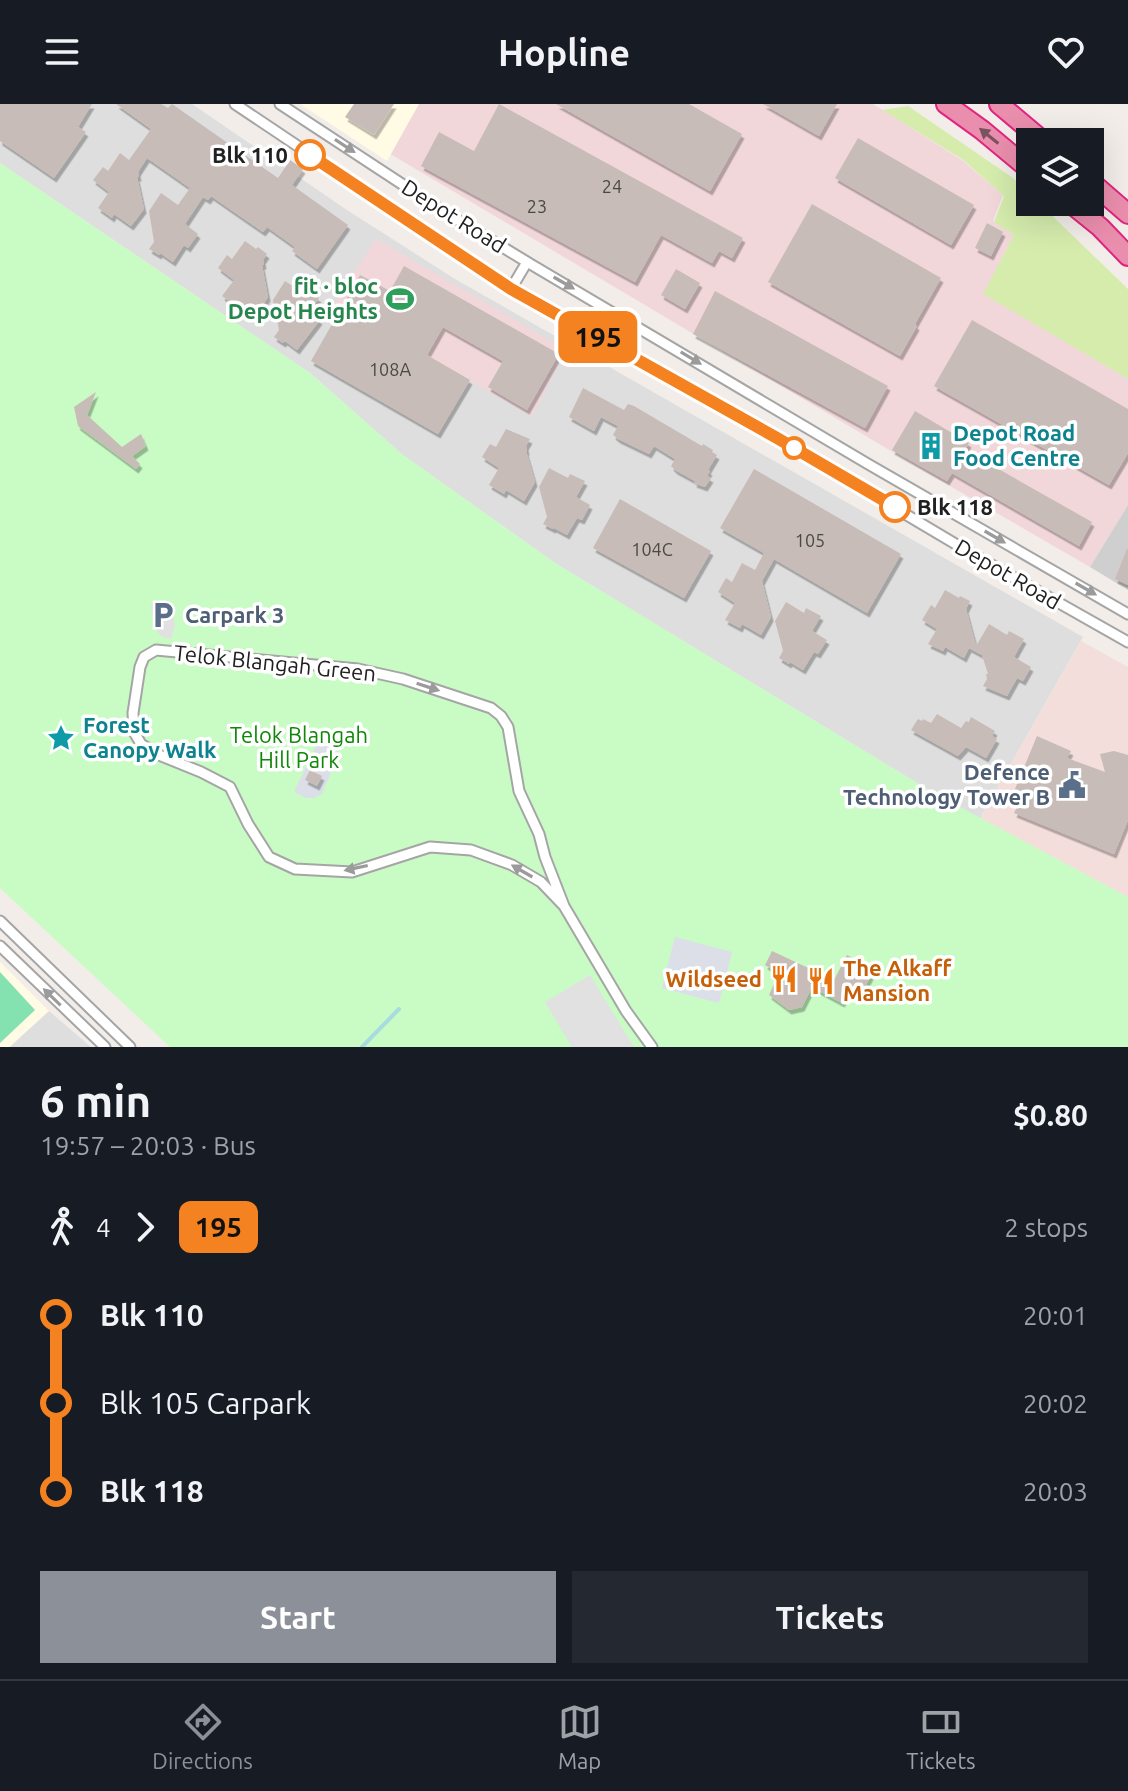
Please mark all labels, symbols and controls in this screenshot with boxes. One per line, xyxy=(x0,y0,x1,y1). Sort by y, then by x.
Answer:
icon: menu xyxy=(40,30,84,74)
icon: heart xyxy=(1044,30,1088,74)
text: Hopline xyxy=(498,32,630,73)
one-way arrow xyxy=(979,128,999,145)
map controls xyxy=(1016,128,1104,216)
button: layers xyxy=(1016,128,1104,216)
one-way arrow xyxy=(334,139,355,154)
marker: Blk 110 xyxy=(295,140,325,170)
place label: Blk 110 xyxy=(212,142,288,167)
street label: Depot Road xyxy=(398,174,511,257)
house number: 24 xyxy=(602,176,622,196)
house number: 23 xyxy=(527,196,547,216)
place label: fit · bloc Depot Heights xyxy=(228,273,378,323)
one-way arrow xyxy=(553,276,575,290)
sports icon: fit · bloc Depot Heights xyxy=(385,284,415,314)
line badge: 195 xyxy=(552,311,644,363)
text: 195 xyxy=(574,321,622,352)
one-way arrow xyxy=(680,351,702,365)
house number: 108A xyxy=(369,359,411,379)
place label: Depot Road Food Centre xyxy=(953,420,1081,470)
building icon: Depot Road Food Centre xyxy=(916,431,946,461)
unlabelled marker xyxy=(783,437,805,459)
marker: Blk 118 xyxy=(880,492,910,522)
place label: Blk 118 xyxy=(917,494,993,519)
house number: 105 xyxy=(795,530,825,550)
one-way arrow xyxy=(984,530,1006,544)
street label: Depot Road xyxy=(951,533,1066,614)
house number: 104C xyxy=(631,539,673,559)
one-way arrow xyxy=(1075,582,1097,596)
parking icon: Carpark 3 xyxy=(148,600,178,630)
place label: Carpark 3 xyxy=(185,602,284,627)
street label: Telok Blangah Green xyxy=(173,639,377,686)
one-way arrow xyxy=(417,682,441,694)
place label: Forest Canopy Walk xyxy=(83,712,217,762)
park label: Telok Blangah Hill Park xyxy=(230,722,368,772)
place icon: Forest Canopy Walk xyxy=(46,723,76,753)
place label: Defence Technology Tower B xyxy=(843,759,1050,809)
public building icon: Defence Technology Tower B xyxy=(1057,770,1087,800)
one-way arrow xyxy=(343,863,368,875)
one-way arrow xyxy=(511,864,533,878)
place label: The Alkaff Mansion xyxy=(843,955,952,1005)
restaurant icon: Wildseed xyxy=(769,964,799,994)
place label: Wildseed xyxy=(666,966,762,991)
restaurant icon: The Alkaff Mansion xyxy=(806,966,836,996)
one-way arrow xyxy=(43,988,62,1006)
text: 6 min xyxy=(40,1076,151,1125)
text: $0.80 xyxy=(1013,1098,1088,1132)
text: 19:57 – 20:03 · Bus xyxy=(40,1131,256,1160)
icon: walk xyxy=(40,1205,84,1249)
icon: forward xyxy=(123,1205,167,1249)
text: 195 xyxy=(195,1211,242,1242)
text: 4 xyxy=(96,1213,111,1242)
text: 2 stops xyxy=(1004,1213,1088,1242)
text: Blk 110 xyxy=(100,1298,204,1332)
text: 20:01 xyxy=(1023,1301,1088,1330)
text: Blk 105 Carpark xyxy=(100,1386,311,1420)
text: 20:02 xyxy=(1023,1389,1088,1418)
text: Blk 118 xyxy=(100,1474,204,1508)
text: 20:03 xyxy=(1023,1477,1088,1506)
button: Start xyxy=(40,1571,556,1663)
button: Tickets xyxy=(572,1571,1088,1663)
tab: Directions xyxy=(152,1700,253,1773)
tab: Map xyxy=(558,1700,602,1773)
tab: Tickets xyxy=(906,1700,976,1773)

